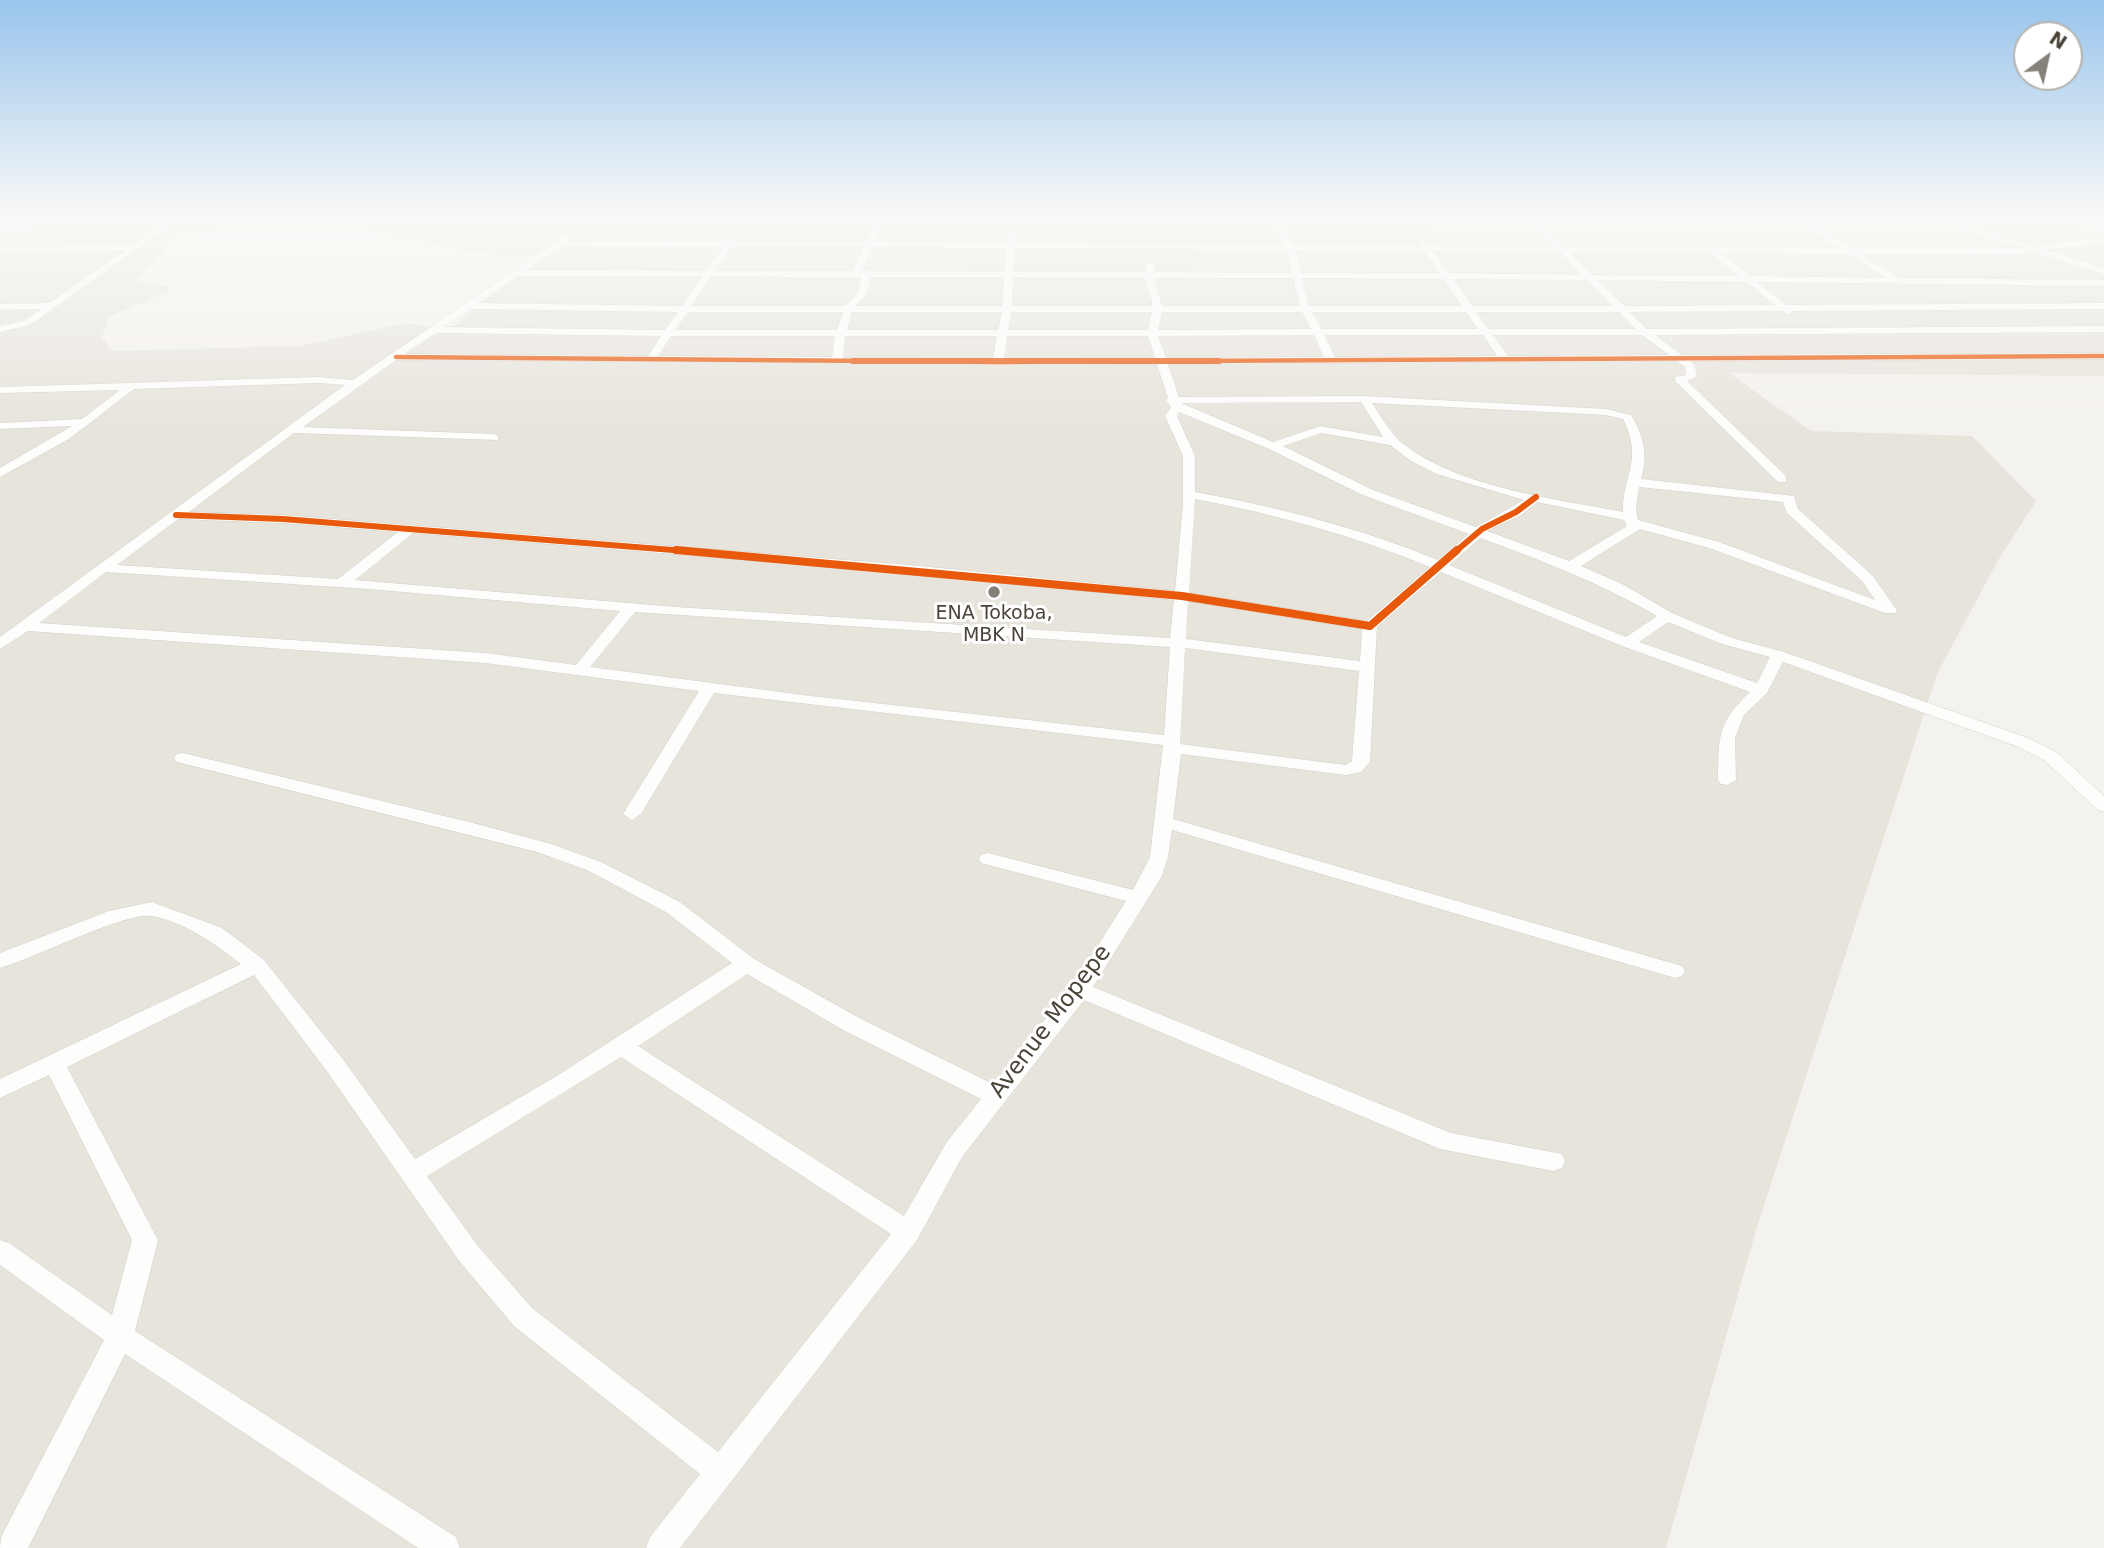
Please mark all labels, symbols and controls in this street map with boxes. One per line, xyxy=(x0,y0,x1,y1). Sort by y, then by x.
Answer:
north arrow xyxy=(2013,21,2083,91)
text: N xyxy=(2046,27,2071,54)
marker: ENA Tokoba, MBK N xyxy=(986,584,1002,600)
place label: ENA Tokoba, MBK N xyxy=(936,603,1052,647)
street label: Avenue Mopepe xyxy=(985,940,1117,1104)

